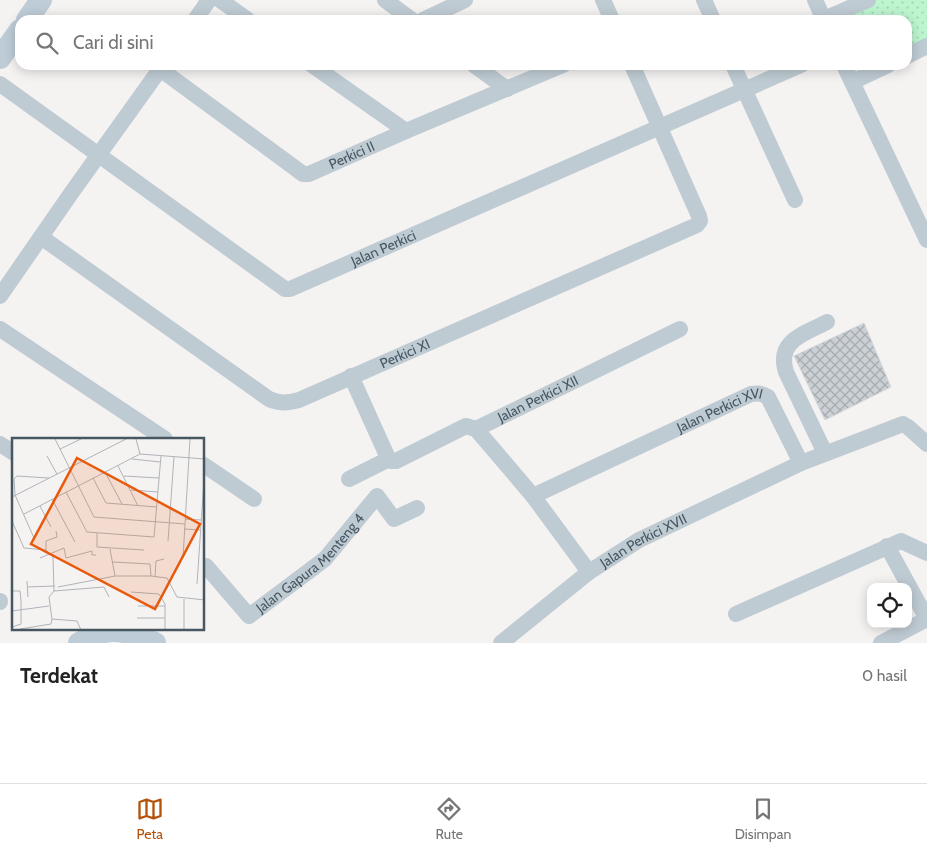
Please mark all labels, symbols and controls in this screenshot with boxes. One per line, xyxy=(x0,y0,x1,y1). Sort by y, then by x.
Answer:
search box xyxy=(15,15,912,70)
icon: search xyxy=(33,29,61,57)
text: Cari di sini xyxy=(73,31,154,54)
street label: Perkici II xyxy=(326,137,377,173)
street label: Jalan Perkici xyxy=(347,226,419,271)
street label: Perkici XI xyxy=(377,335,433,372)
street label: Jalan Perkici XII xyxy=(494,371,581,426)
street label: Jalan Perkici XVI xyxy=(673,384,765,437)
inset map xyxy=(12,438,205,630)
street label: Jalan Gapura Menteng 4 xyxy=(251,510,368,617)
street label: Jalan Perkici XVII xyxy=(596,510,690,572)
map controls xyxy=(867,583,912,628)
button: locate xyxy=(867,583,912,628)
text: Terdekat xyxy=(20,663,98,688)
text: 0 hasil xyxy=(862,666,907,685)
tab: Peta xyxy=(136,795,164,843)
tab: Rute xyxy=(435,795,463,843)
tab: Disimpan xyxy=(735,795,791,843)

